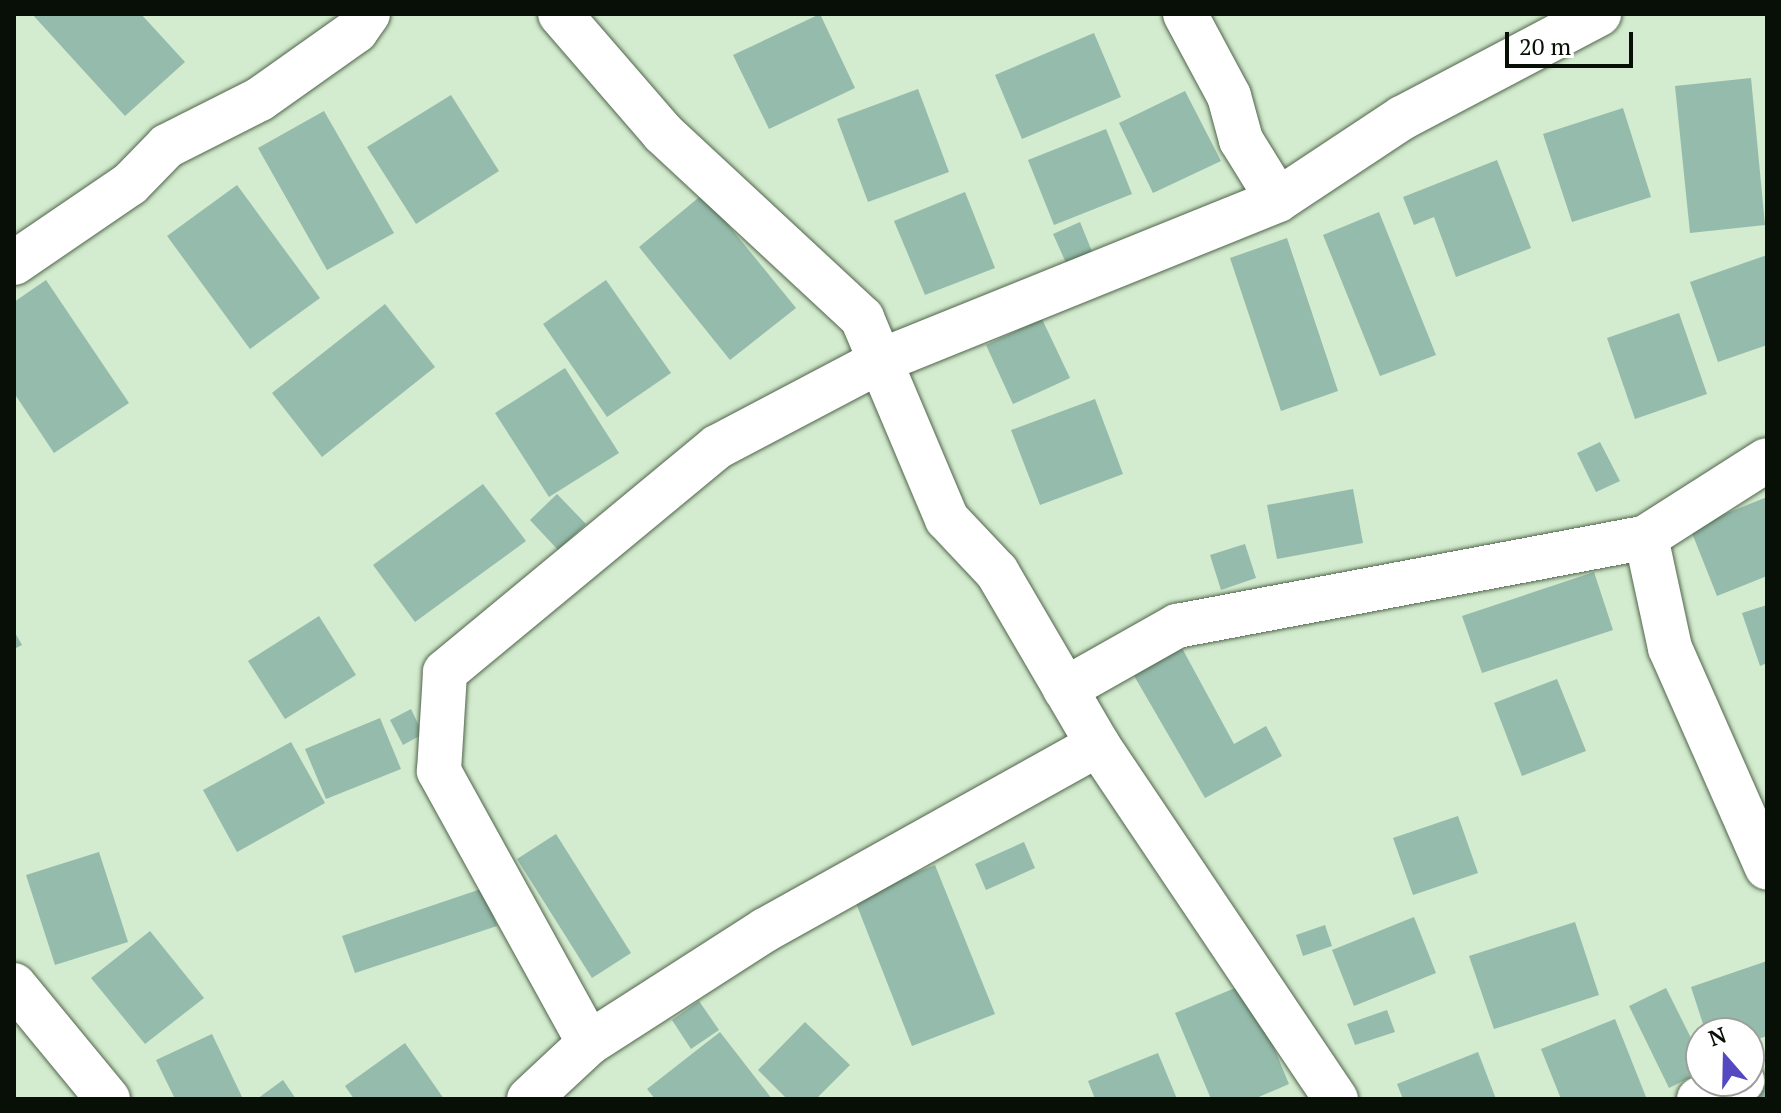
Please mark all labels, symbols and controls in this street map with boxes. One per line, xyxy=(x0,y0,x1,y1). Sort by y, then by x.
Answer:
scale bar xyxy=(1509,16,1637,66)
text: 20 m xyxy=(1519,30,1571,62)
north arrow xyxy=(1685,1017,1765,1097)
text: N xyxy=(1705,1019,1730,1052)

